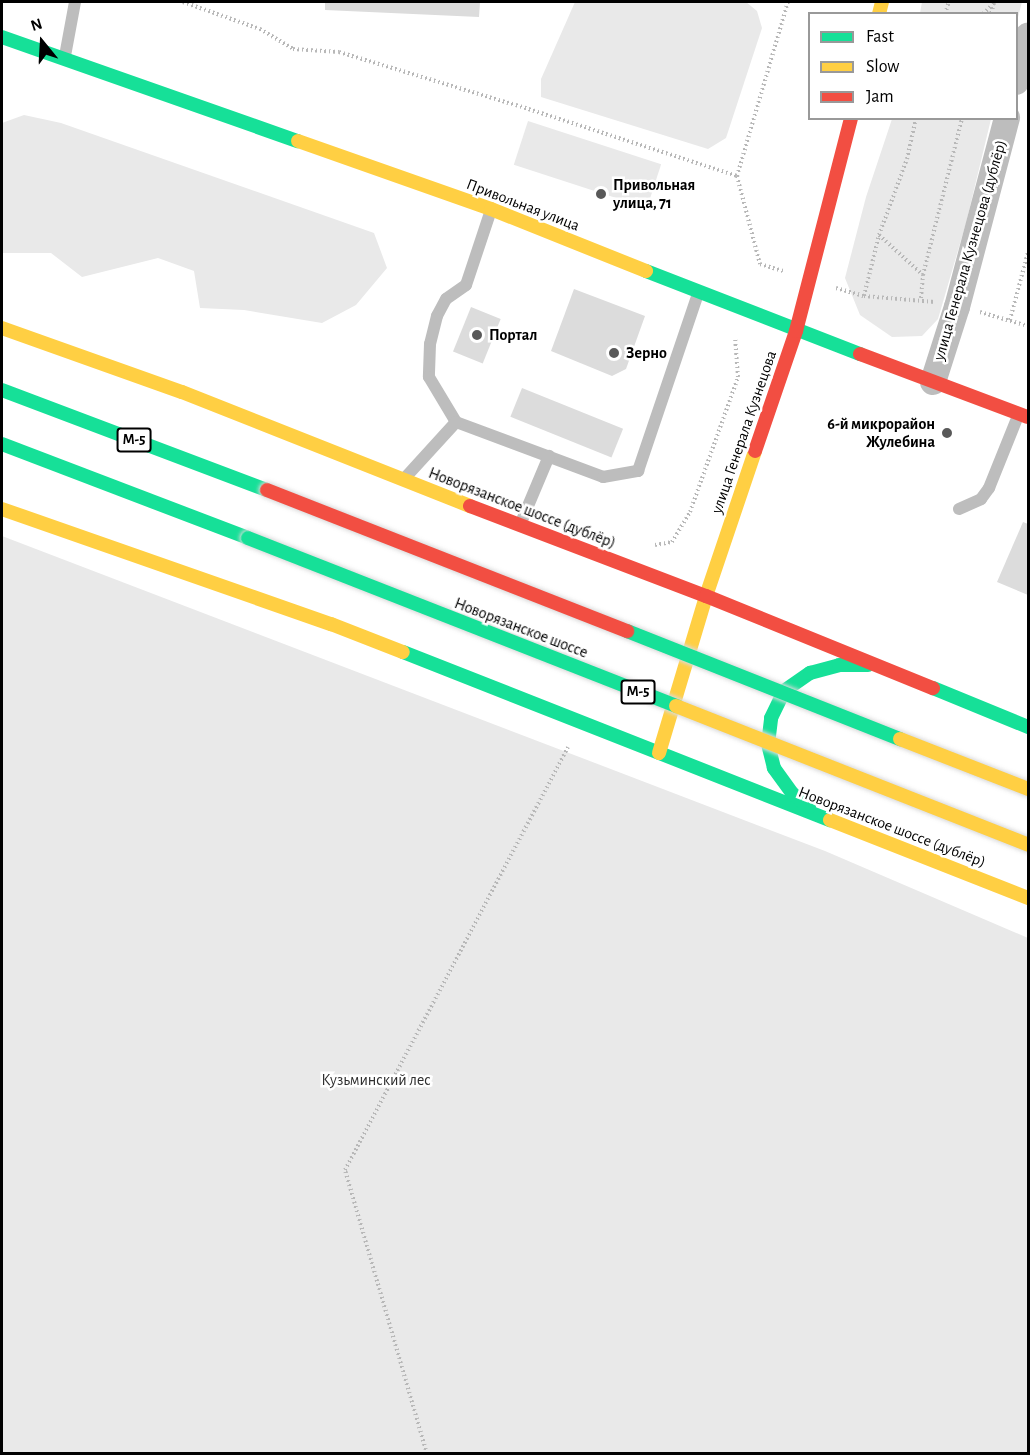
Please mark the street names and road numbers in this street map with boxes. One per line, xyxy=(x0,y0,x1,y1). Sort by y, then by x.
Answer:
street label: улица Генерала Кузнецова (дублёр) xyxy=(929,137,1011,363)
street label: Привольная улица xyxy=(464,175,582,235)
street label: улица Генерала Кузнецова xyxy=(707,348,781,516)
road number: М-5 xyxy=(116,428,152,452)
street label: Новорязанское шоссе (дублёр) xyxy=(426,463,618,553)
street label: Новорязанское шоссе xyxy=(452,594,590,662)
road number: М-5 xyxy=(620,680,656,704)
street label: Новорязанское шоссе (дублёр) xyxy=(796,782,988,872)

